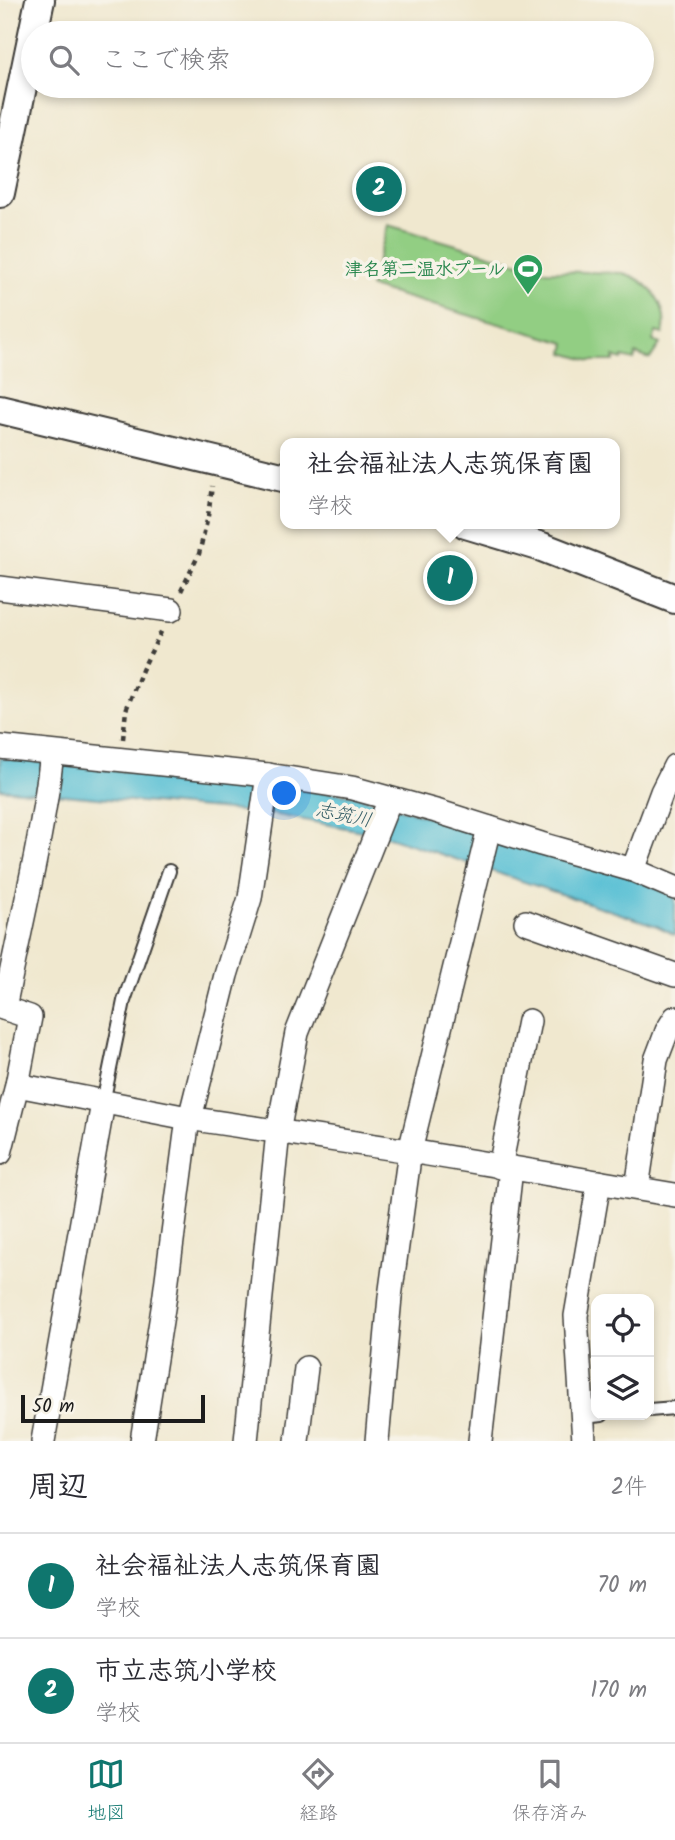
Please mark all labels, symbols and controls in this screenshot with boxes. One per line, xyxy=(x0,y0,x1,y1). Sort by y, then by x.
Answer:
search box xyxy=(21,21,654,98)
text: ここで検索 xyxy=(101,40,231,82)
icon: search xyxy=(45,41,83,79)
pin: 2 xyxy=(356,163,402,215)
sports icon: 津名第二温水プール xyxy=(511,252,545,296)
place label: 津名第二温水プール xyxy=(345,256,505,285)
popup xyxy=(280,438,620,529)
text: 社会福祉法人志筑保育園 xyxy=(307,444,593,486)
text: 学校 xyxy=(307,489,353,525)
pin: 1 xyxy=(427,552,473,604)
your location xyxy=(267,776,301,810)
water label: 志筑川 xyxy=(313,795,375,837)
map controls xyxy=(591,1294,654,1420)
button: locate xyxy=(591,1294,654,1357)
button: layers xyxy=(591,1357,654,1420)
scale bar xyxy=(21,1392,205,1424)
text: 50 m xyxy=(32,1392,74,1422)
text: 周辺 xyxy=(28,1464,88,1512)
text: 2件 xyxy=(611,1470,647,1506)
text: 社会福祉法人志筑保育園 xyxy=(95,1546,381,1588)
text: 1 xyxy=(48,1568,54,1604)
text: 70 m xyxy=(597,1568,647,1604)
text: 学校 xyxy=(95,1591,141,1627)
text: 市立志筑小学校 xyxy=(95,1651,277,1693)
text: 2 xyxy=(44,1673,58,1709)
text: 170 m xyxy=(590,1673,647,1709)
text: 学校 xyxy=(95,1696,141,1732)
tab: 地図 xyxy=(87,1755,125,1829)
tab: 経路 xyxy=(299,1755,338,1829)
tab: 保存済み xyxy=(512,1755,588,1829)

